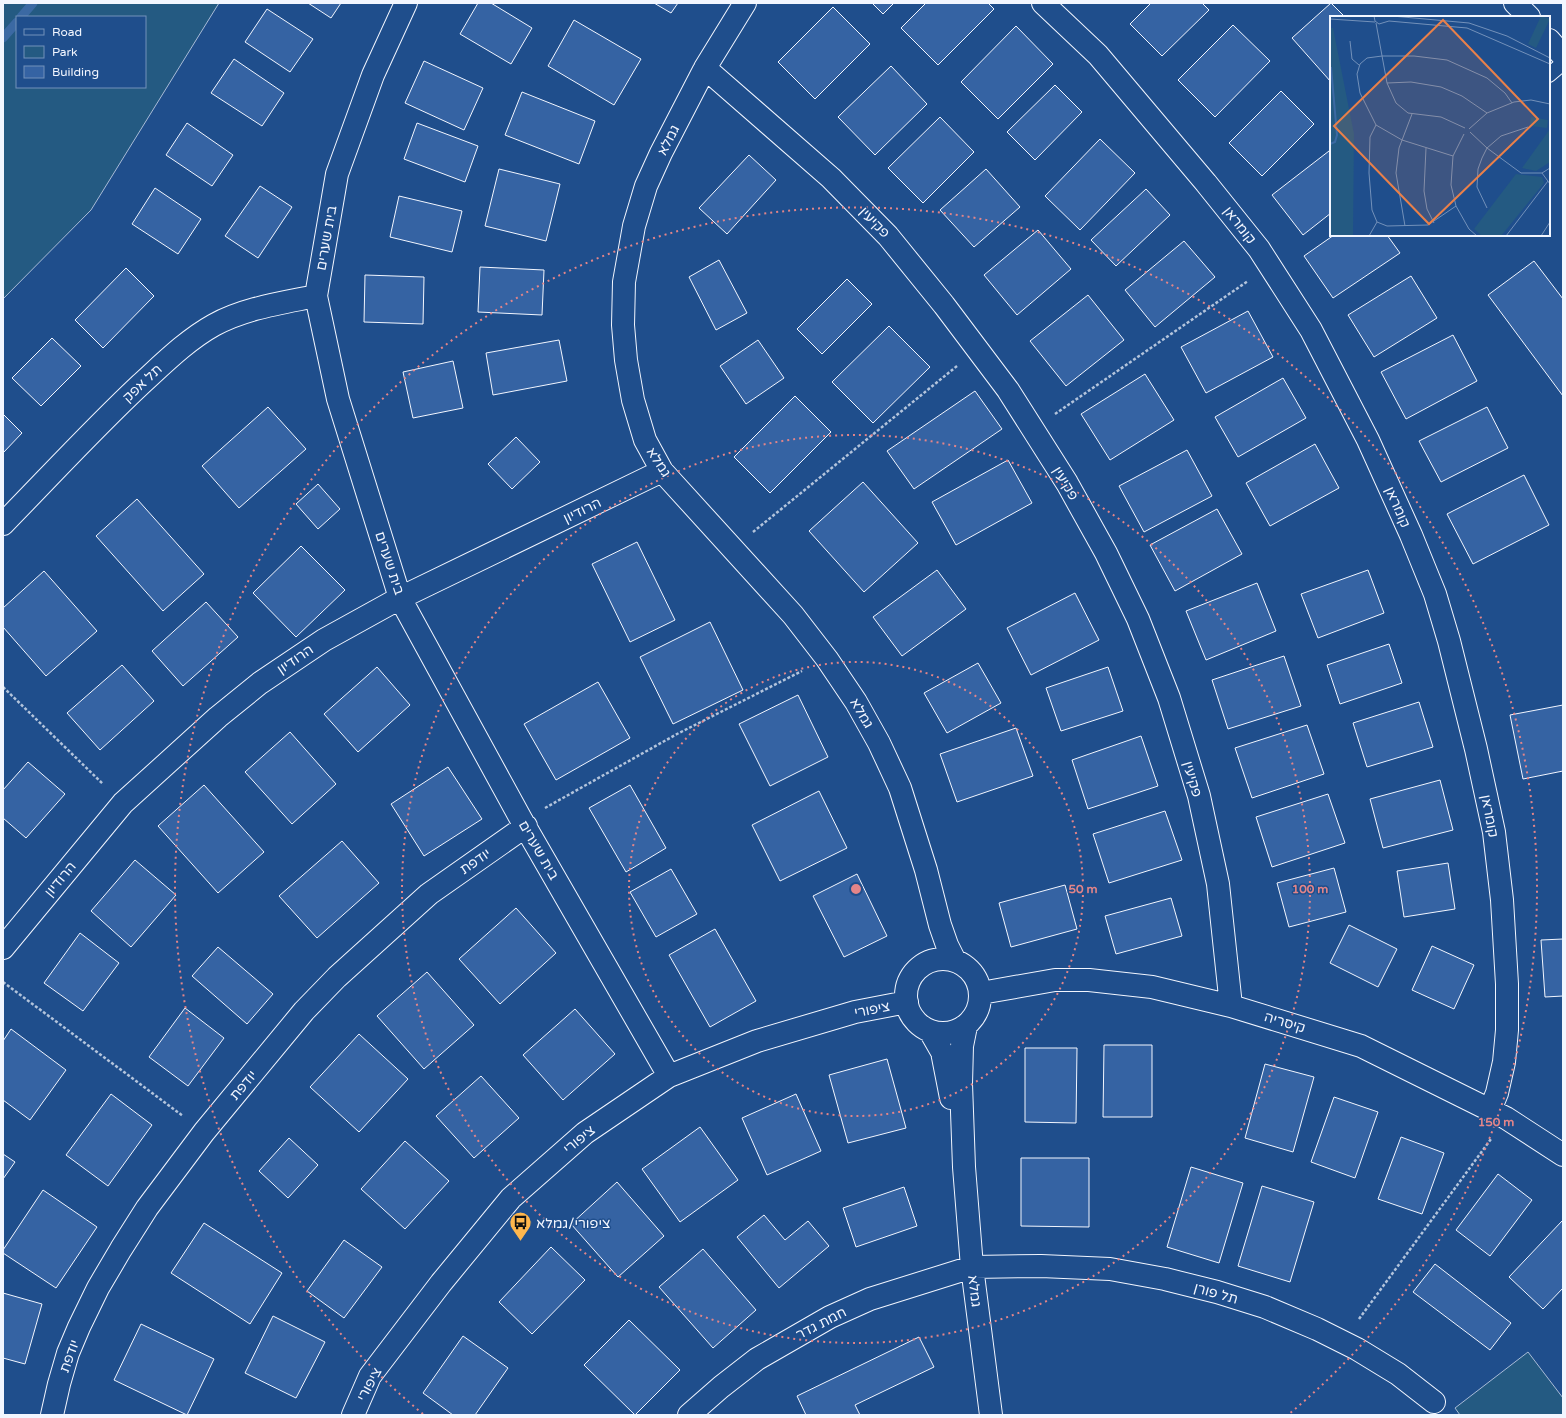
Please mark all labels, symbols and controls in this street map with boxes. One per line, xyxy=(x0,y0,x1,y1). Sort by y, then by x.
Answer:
legend xyxy=(16,16,146,88)
inset map xyxy=(1330,16,1550,236)
text: Road xyxy=(52,25,82,39)
text: Park xyxy=(52,45,78,59)
text: Building xyxy=(52,65,99,79)
street label: גמלא xyxy=(654,122,683,158)
street label: פקיעין xyxy=(856,203,894,242)
street label: קומראן xyxy=(1220,203,1260,248)
street label: בית שערים xyxy=(312,204,341,272)
street label: תל אפק xyxy=(119,361,166,406)
street label: גמלא xyxy=(643,444,674,480)
street label: פקיעין xyxy=(1049,463,1082,503)
street label: קומראן xyxy=(1381,484,1414,530)
street label: הרודיון xyxy=(560,494,604,527)
street label: בית שערים xyxy=(371,529,408,597)
street label: הרודיון xyxy=(274,641,317,678)
street label: גמלא xyxy=(846,695,877,731)
street label: פקיעין xyxy=(1179,759,1206,799)
street label: קומראן xyxy=(1477,793,1502,839)
street label: בית שערים xyxy=(515,817,562,883)
street label: יודפת xyxy=(457,845,494,878)
street label: הרודיון xyxy=(41,858,80,900)
centre of rings xyxy=(849,882,863,896)
text: 50 m xyxy=(1068,882,1098,896)
text: 100 m xyxy=(1292,882,1328,896)
street label: ציפורי xyxy=(853,998,891,1021)
street label: קיסריה xyxy=(1262,1008,1308,1037)
street label: יודפת xyxy=(226,1067,261,1104)
text: 150 m xyxy=(1478,1115,1514,1129)
street label: ציפורי xyxy=(560,1121,599,1157)
bus stop icon: ציפורי/גמלא xyxy=(508,1210,534,1243)
place label: ציפורי/גמלא xyxy=(536,1215,611,1232)
street label: גמלא xyxy=(964,1274,985,1308)
street label: תל פורן xyxy=(1192,1279,1240,1308)
street label: חמת גדר xyxy=(793,1303,849,1343)
street label: יודפת xyxy=(56,1337,83,1375)
street label: ציפורי xyxy=(353,1364,386,1404)

